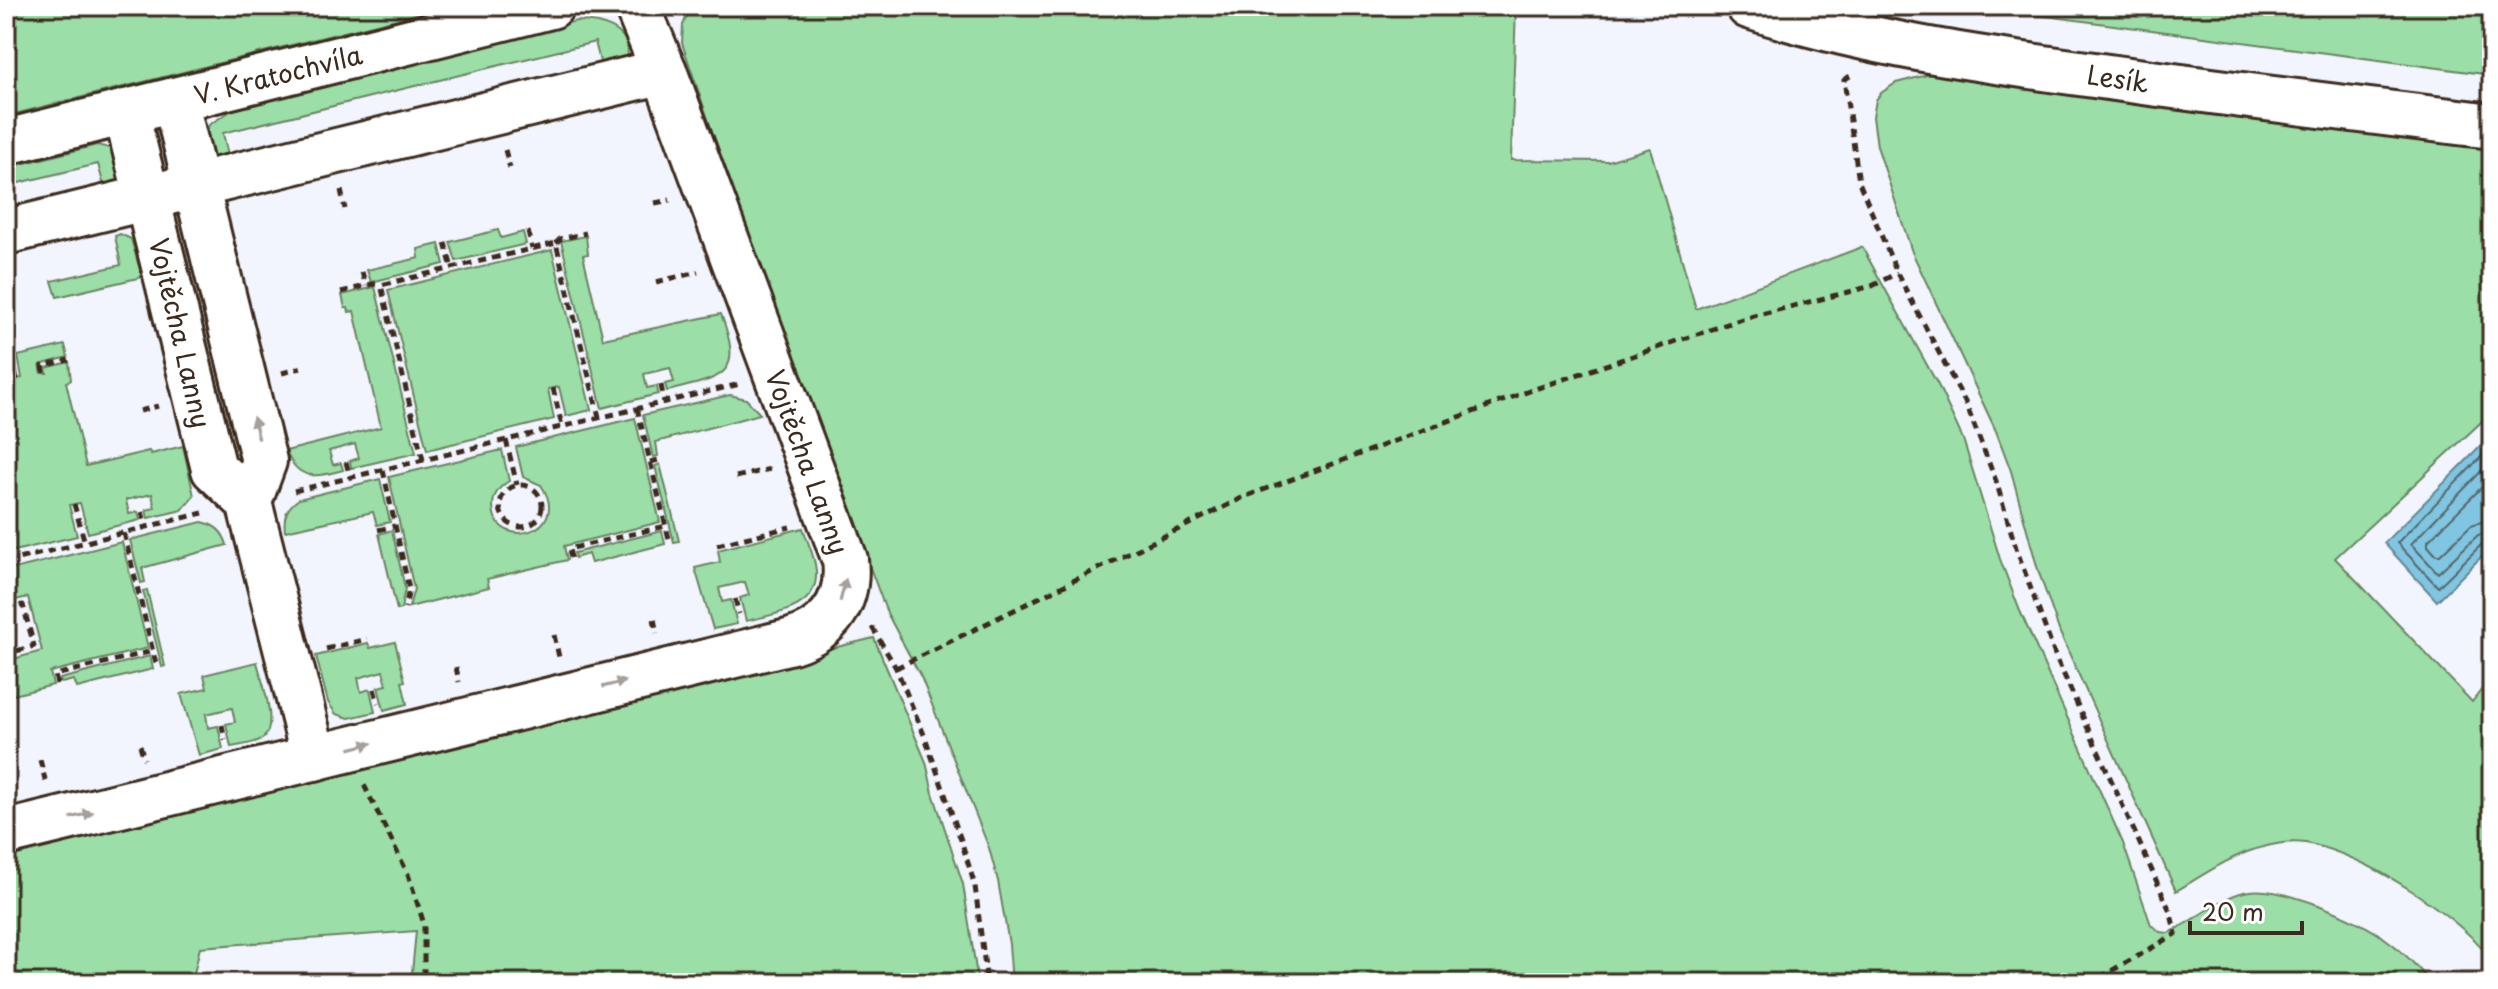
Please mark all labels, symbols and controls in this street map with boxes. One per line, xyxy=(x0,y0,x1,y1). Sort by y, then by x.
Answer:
street label: V. Kratochvíla xyxy=(190,34,367,114)
street label: Lesík xyxy=(2084,54,2152,102)
street label: Vojtěcha Lanny xyxy=(140,234,222,432)
street label: Vojtěcha Lanny xyxy=(757,364,859,560)
one-way arrow xyxy=(249,416,262,441)
one-way arrow xyxy=(837,577,850,602)
one-way arrow xyxy=(602,677,627,690)
one-way arrow xyxy=(349,739,374,752)
one-way arrow xyxy=(69,808,94,820)
scale bar xyxy=(2190,885,2302,935)
text: 20 m xyxy=(2202,893,2264,929)

